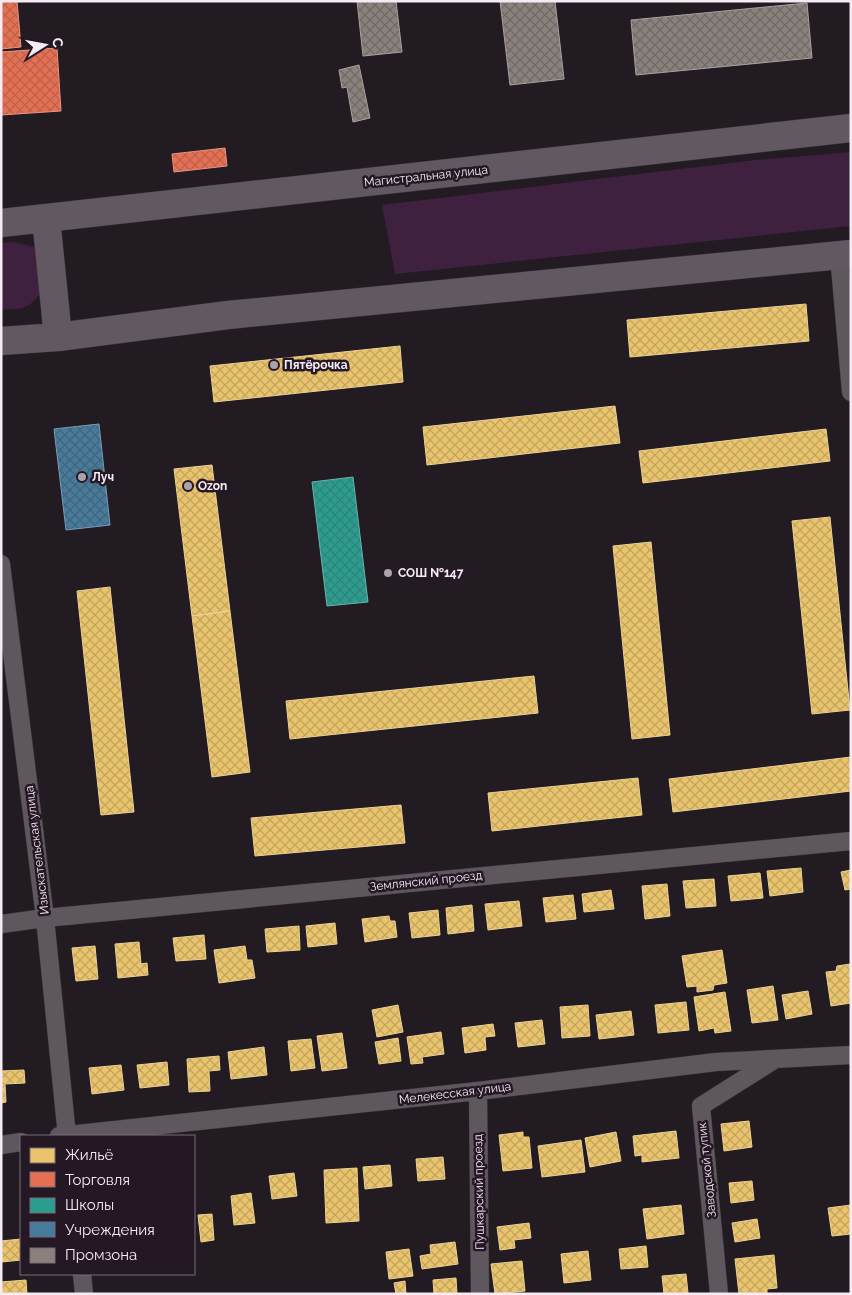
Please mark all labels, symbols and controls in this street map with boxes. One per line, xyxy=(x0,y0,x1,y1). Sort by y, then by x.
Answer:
north arrow xyxy=(20,20,70,70)
text: С xyxy=(49,36,67,49)
street label: Магистральная улица xyxy=(363,163,489,189)
place label: Пятёрочка xyxy=(284,358,348,372)
marker: Пятёрочка xyxy=(268,359,280,371)
place label: Луч xyxy=(92,470,114,484)
marker: Луч xyxy=(76,471,88,483)
place label: Ozon xyxy=(198,479,227,493)
marker: Ozon xyxy=(182,480,194,492)
place label: СОШ №147 xyxy=(398,566,464,580)
marker: СОШ №147 xyxy=(382,567,394,579)
street label: Изыскательская улица xyxy=(22,785,52,915)
street label: Землянский проезд xyxy=(369,868,483,894)
street label: Мелекесская улица xyxy=(398,1079,512,1107)
street label: Заводской тупик xyxy=(695,1122,719,1218)
street label: Пушкарский проезд xyxy=(471,1134,487,1250)
legend xyxy=(20,1135,195,1275)
text: Жильё xyxy=(65,1146,114,1164)
text: Торговля xyxy=(65,1171,130,1189)
text: Школы xyxy=(65,1196,114,1214)
text: Учреждения xyxy=(65,1221,155,1239)
text: Промзона xyxy=(65,1246,137,1264)

